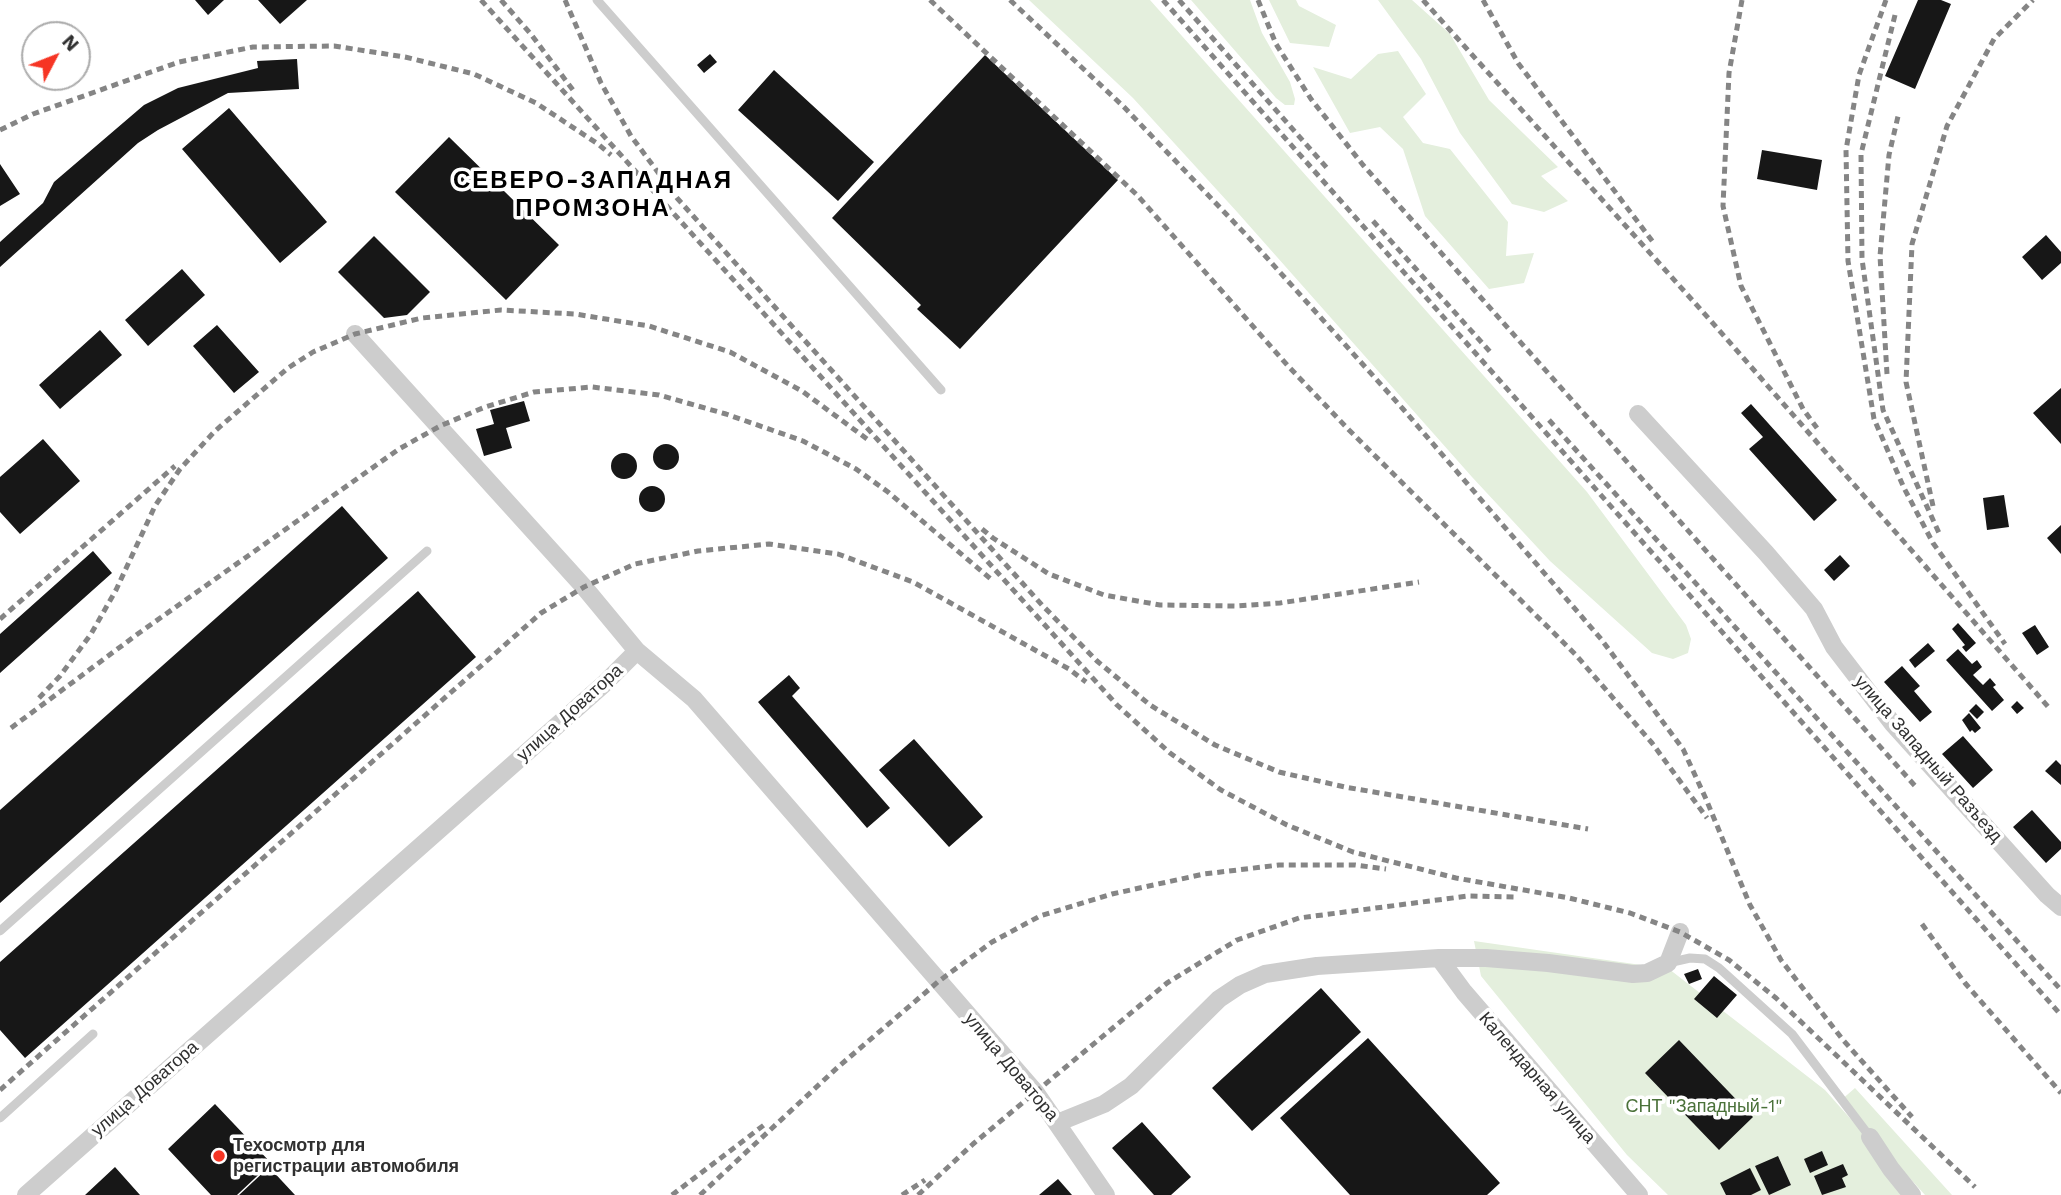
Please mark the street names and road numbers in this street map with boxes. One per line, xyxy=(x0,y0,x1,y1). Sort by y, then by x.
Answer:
street label: улица Доватора xyxy=(513,660,627,766)
street label: улица Западный Разъезд xyxy=(1850,671,2006,847)
street label: улица Доватора xyxy=(959,1008,1063,1126)
street label: Календарная улица xyxy=(1474,1008,1600,1148)
street label: улица Доватора xyxy=(87,1037,203,1141)

